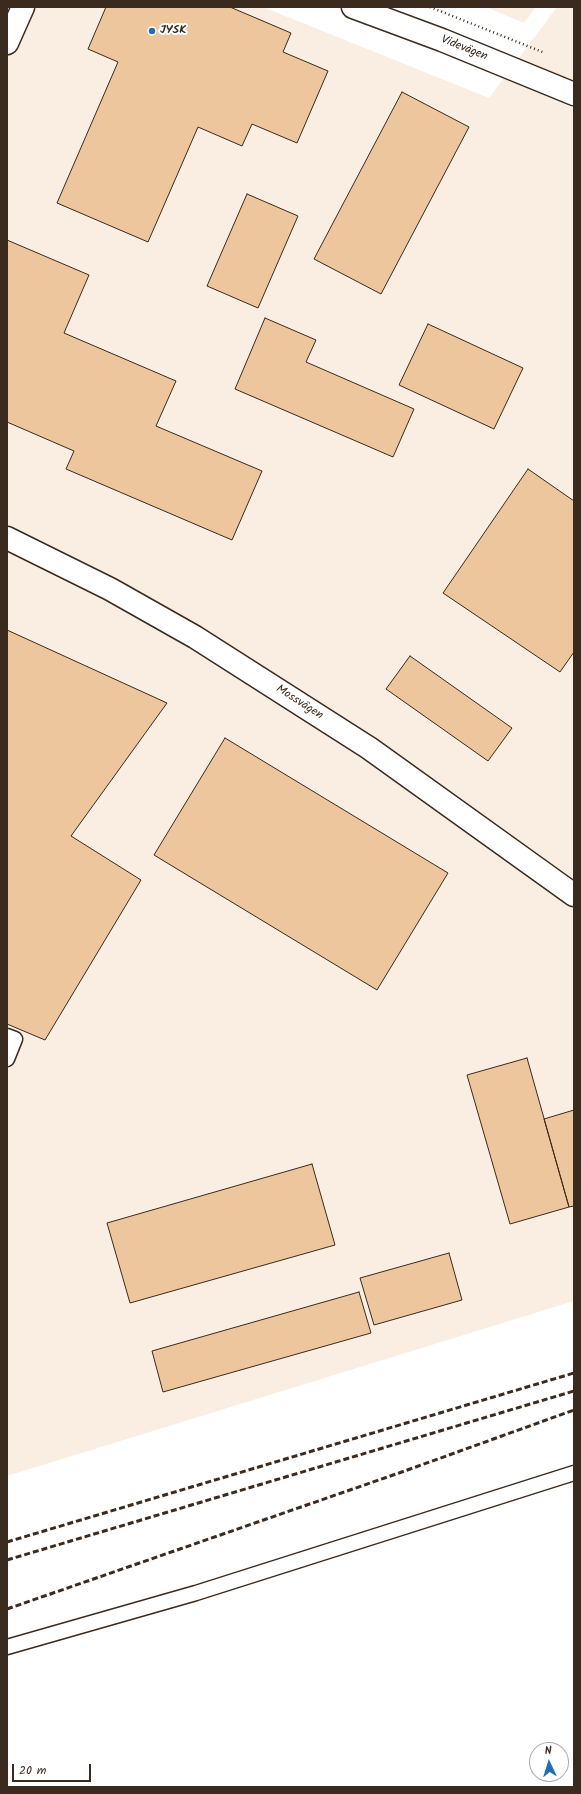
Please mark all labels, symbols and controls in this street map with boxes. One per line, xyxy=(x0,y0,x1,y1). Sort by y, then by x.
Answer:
place label: JYSK xyxy=(160,24,186,38)
marker: JYSK xyxy=(147,26,157,36)
street label: Videvägen xyxy=(439,33,489,65)
street label: Mossvägen xyxy=(273,682,325,724)
north arrow xyxy=(529,1742,569,1782)
text: N xyxy=(544,1742,552,1760)
scale bar xyxy=(14,1756,93,1782)
text: 20 m xyxy=(19,1761,46,1780)

